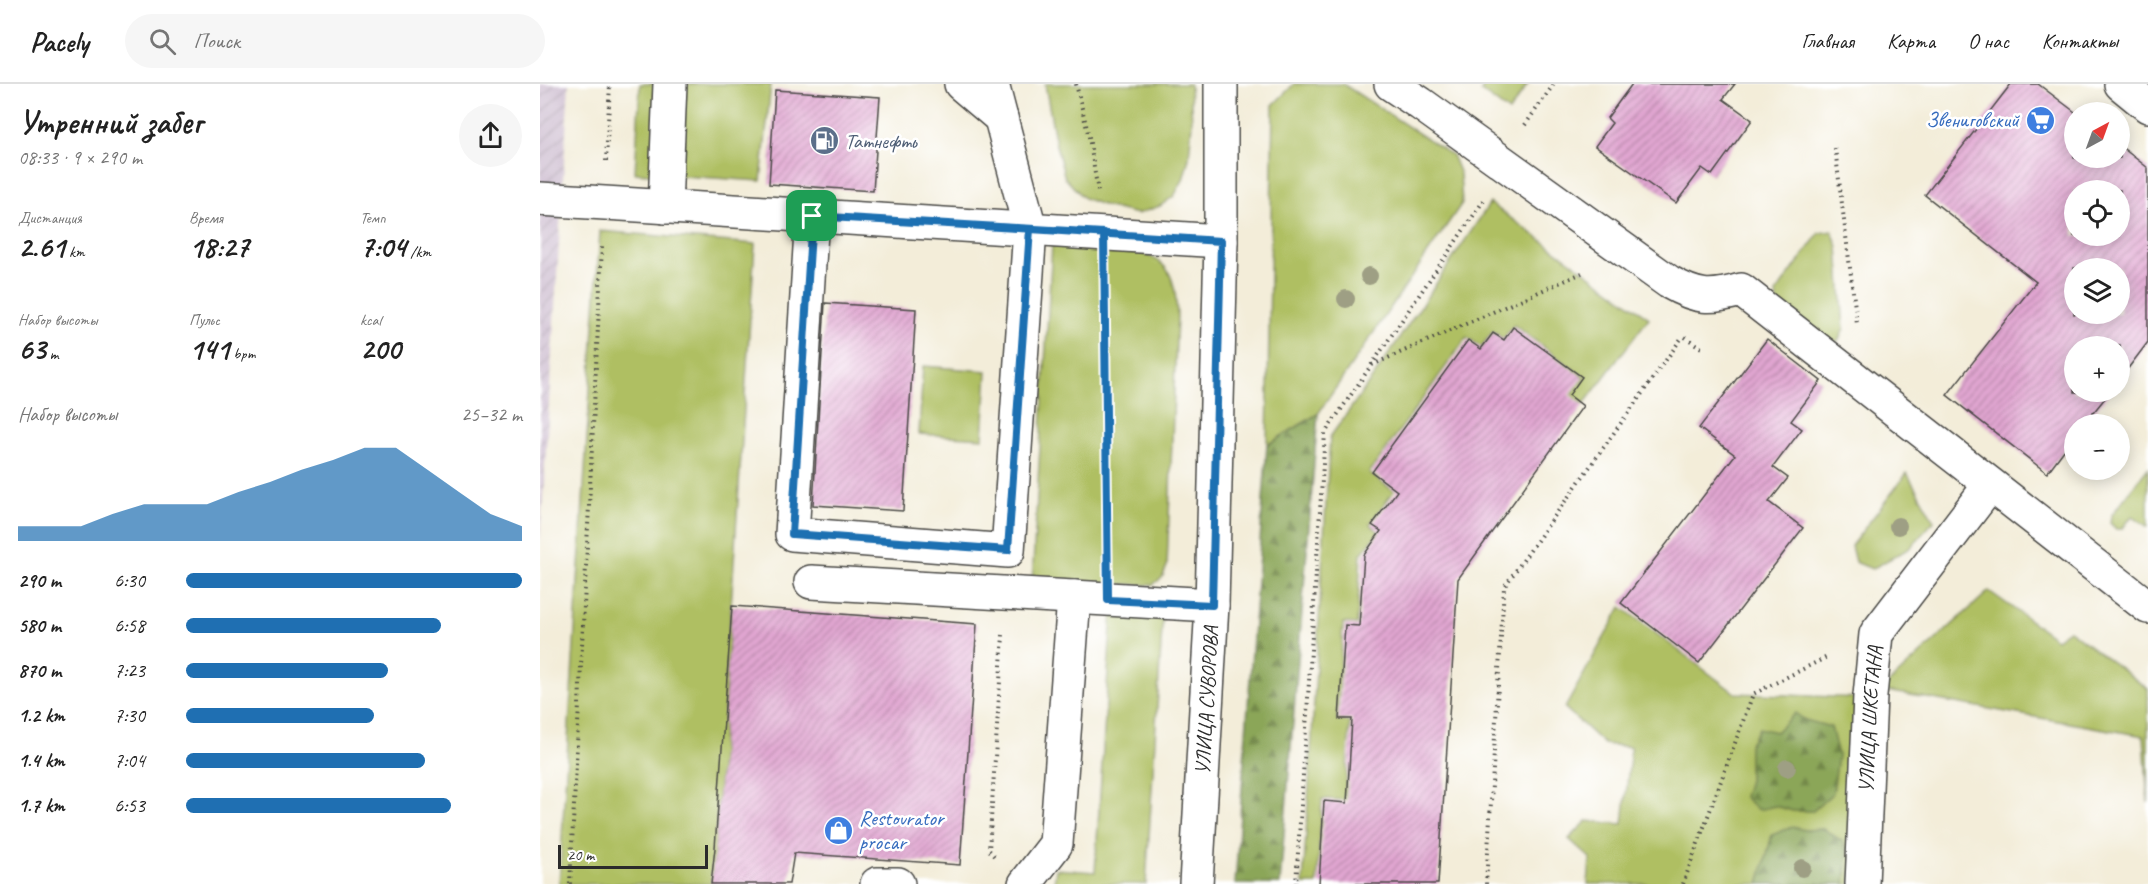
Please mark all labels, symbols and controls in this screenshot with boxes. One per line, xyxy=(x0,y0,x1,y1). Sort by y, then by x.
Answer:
search box xyxy=(125,14,545,68)
text: Pacely xyxy=(30,24,89,59)
icon: search xyxy=(146,25,179,58)
text: Поиск xyxy=(194,27,240,55)
text: Главная xyxy=(1801,28,1854,54)
text: Карта xyxy=(1887,28,1935,54)
text: О нас xyxy=(1968,28,2009,54)
text: Контакты xyxy=(2042,28,2118,54)
text: Утренний забег xyxy=(18,101,202,143)
north arrow xyxy=(2064,102,2130,168)
map controls xyxy=(2064,102,2130,480)
button: share xyxy=(459,104,522,167)
supermarket icon: Звениговский xyxy=(2024,104,2056,136)
place label: Звениговский xyxy=(1926,107,2020,133)
fuel station icon: Татнефть xyxy=(808,125,840,157)
place label: Татнефть xyxy=(845,128,918,154)
text: 08:33 · 9 × 290 m xyxy=(18,145,142,170)
button: locate xyxy=(2064,180,2130,246)
pin xyxy=(786,190,837,241)
icon: arrive xyxy=(795,199,828,232)
text: Дистанция xyxy=(18,208,82,228)
text: Время xyxy=(189,208,223,228)
text: Темп xyxy=(360,208,386,228)
text: 2.61 xyxy=(18,228,65,266)
text: 18:27 xyxy=(189,228,249,266)
text: 7:04 xyxy=(360,228,406,266)
text: km xyxy=(65,242,85,262)
text: /km xyxy=(406,242,431,262)
button: layers xyxy=(2064,258,2130,324)
text: Набор высоты xyxy=(18,310,97,330)
text: Пульс xyxy=(189,310,220,330)
text: kcal xyxy=(360,310,381,330)
text: 63 xyxy=(18,330,46,368)
text: 141 xyxy=(189,330,230,368)
text: 200 xyxy=(360,330,401,368)
button: + xyxy=(2064,336,2130,402)
text: m xyxy=(46,344,58,364)
text: bpm xyxy=(230,344,255,364)
text: Набор высоты xyxy=(18,402,117,427)
text: 25–32 m xyxy=(461,402,522,427)
button: − xyxy=(2064,414,2130,480)
text: 290 m xyxy=(18,568,61,593)
text: 6:30 xyxy=(114,568,145,593)
text: 580 m xyxy=(18,613,61,638)
text: 6:58 xyxy=(114,613,145,638)
street label: УЛИЦА СУВОРОВА xyxy=(1189,624,1224,775)
street label: УЛИЦА ШКЕТАНА xyxy=(1853,644,1888,793)
text: 870 m xyxy=(18,658,61,683)
text: 7:23 xyxy=(114,658,145,683)
text: 1.2 km xyxy=(18,703,65,728)
text: 7:30 xyxy=(114,703,145,728)
text: 1.4 km xyxy=(18,748,65,773)
text: 7:04 xyxy=(114,748,145,773)
text: 1.7 km xyxy=(18,793,64,818)
text: 6:53 xyxy=(114,793,145,818)
place label: Restovrator procar xyxy=(859,805,945,855)
shop icon: Restovrator procar xyxy=(822,814,854,846)
scale bar xyxy=(558,842,708,870)
text: 20 m xyxy=(567,845,594,865)

